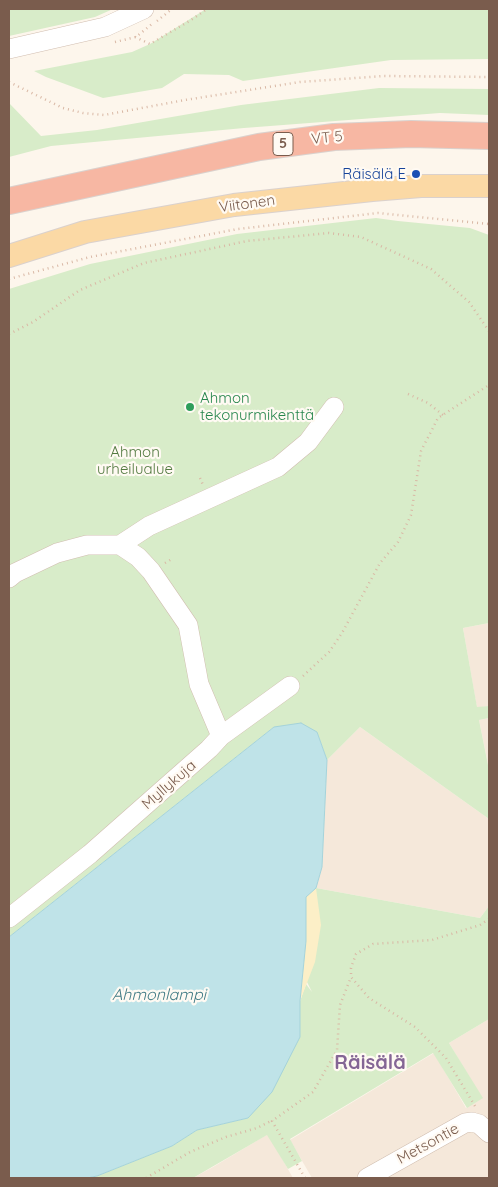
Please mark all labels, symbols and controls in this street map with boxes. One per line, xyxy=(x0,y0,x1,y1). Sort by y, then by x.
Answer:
street label: VT 5 xyxy=(310,127,344,149)
road number: 5 xyxy=(273,132,293,156)
place label: Räisälä E xyxy=(342,165,406,183)
marker: Räisälä E xyxy=(410,168,422,180)
street label: Viitonen xyxy=(218,191,276,217)
place label: Ahmon tekonurmikenttä xyxy=(200,389,314,424)
marker: Ahmon tekonurmikenttä xyxy=(184,401,196,413)
park label: Ahmon urheilualue xyxy=(97,443,173,478)
street label: Myllykuja xyxy=(138,757,200,813)
water label: Ahmonlampi xyxy=(112,985,206,1005)
district label: Räisälä xyxy=(334,1051,406,1075)
street label: Metsontie xyxy=(394,1120,462,1168)

